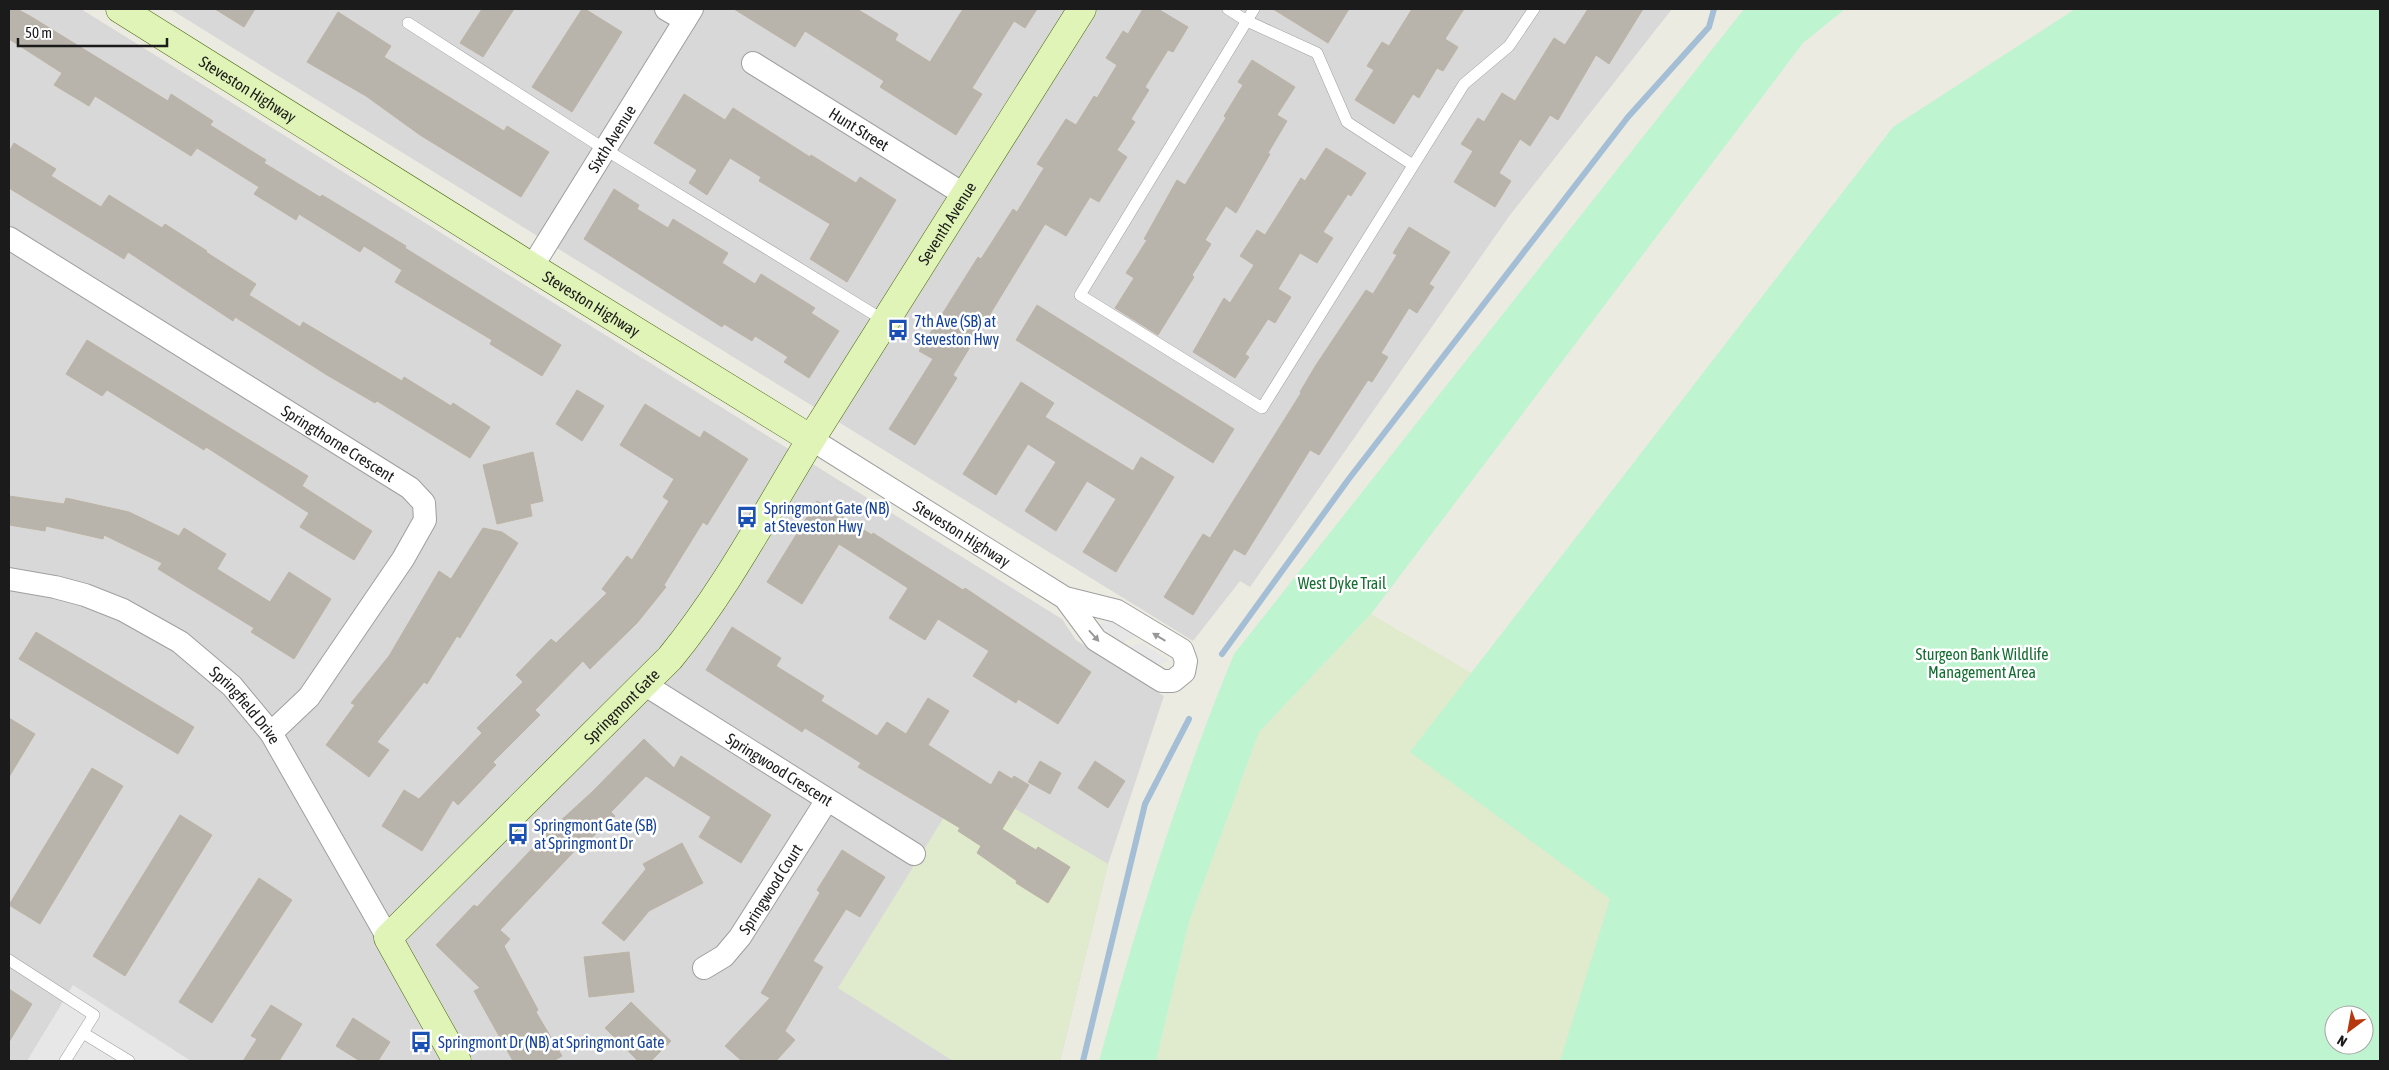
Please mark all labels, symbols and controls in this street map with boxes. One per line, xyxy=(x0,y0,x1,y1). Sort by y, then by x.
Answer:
scale bar xyxy=(18,15,166,47)
text: 50 m xyxy=(25,24,52,41)
street label: Steveston Highway xyxy=(196,52,300,127)
street label: Sixth Avenue xyxy=(584,102,639,176)
street label: Hunt Street xyxy=(826,104,893,155)
street label: Seventh Avenue xyxy=(914,179,979,268)
street label: Steveston Highway xyxy=(540,267,644,341)
place label: 7th Ave (SB) at Steveston Hwy xyxy=(914,312,999,349)
bus stop icon: 7th Ave (SB) at Steveston Hwy xyxy=(885,317,911,343)
street label: Springthorne Crescent xyxy=(278,401,398,485)
street label: Steveston Highway xyxy=(910,496,1014,572)
place label: Springmont Gate (NB) at Steveston Hwy xyxy=(764,499,890,536)
bus stop icon: Springmont Gate (NB) at Steveston Hwy xyxy=(734,504,760,530)
park label: West Dyke Trail xyxy=(1298,574,1387,593)
one-way arrow xyxy=(1088,630,1100,642)
one-way arrow xyxy=(1153,632,1166,641)
park label: Sturgeon Bank Wildlife Management Area xyxy=(1915,645,2049,682)
street label: Springfield Drive xyxy=(206,662,284,747)
street label: Springmont Gate xyxy=(580,665,663,747)
street label: Springwood Crescent xyxy=(723,729,836,810)
place label: Springmont Gate (SB) at Springmont Dr xyxy=(534,816,657,853)
bus stop icon: Springmont Gate (SB) at Springmont Dr xyxy=(505,821,531,847)
street label: Springwood Court xyxy=(735,840,806,937)
north arrow xyxy=(2324,1005,2374,1055)
bus stop icon: Springmont Dr (NB) at Springmont Gate xyxy=(408,1029,434,1055)
text: N xyxy=(2334,1032,2350,1050)
place label: Springmont Dr (NB) at Springmont Gate xyxy=(438,1033,665,1052)

